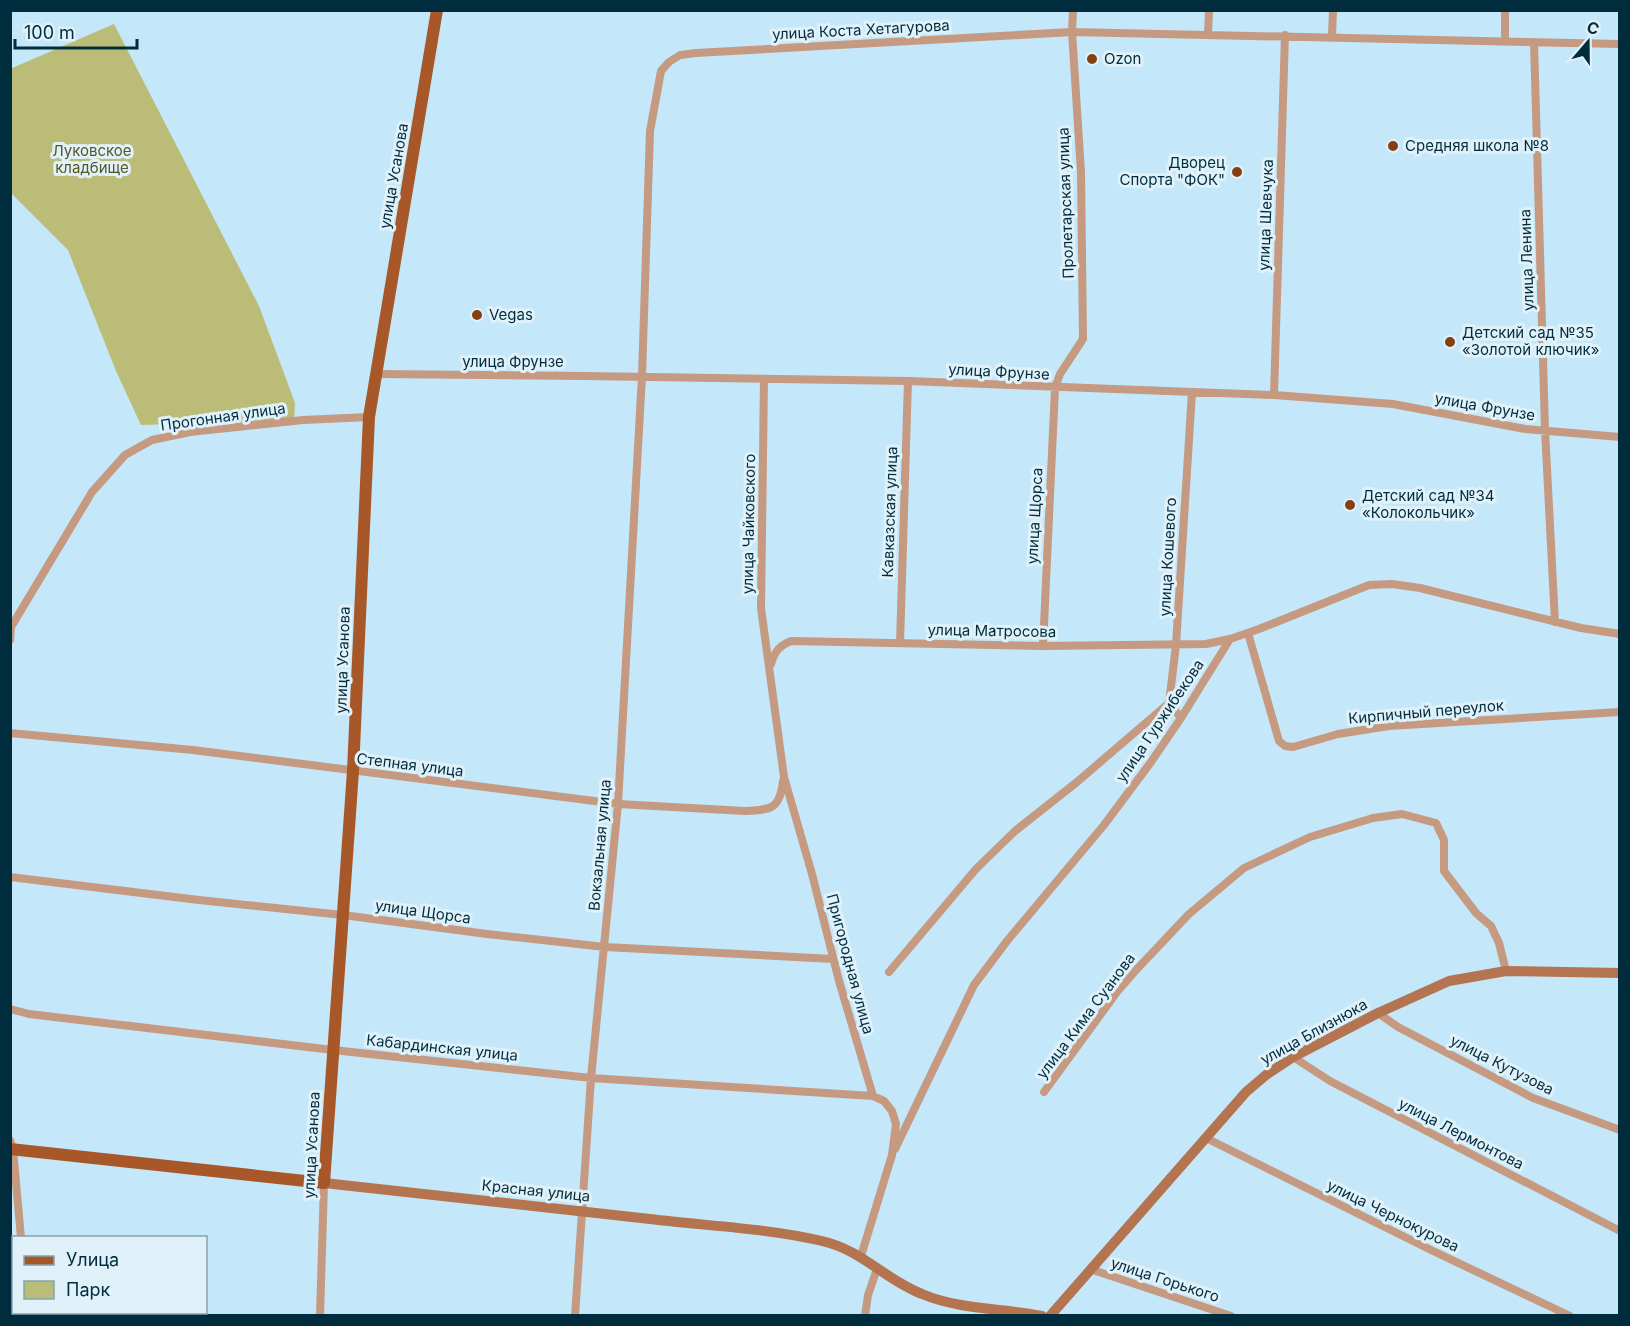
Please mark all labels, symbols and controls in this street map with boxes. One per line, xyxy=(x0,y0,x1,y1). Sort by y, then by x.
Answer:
scale bar xyxy=(15,12,136,50)
north arrow xyxy=(1558,12,1618,72)
street label: улица Коста Хетагурова xyxy=(772,15,950,44)
text: С xyxy=(1584,16,1602,39)
text: 100 m xyxy=(24,22,75,43)
place label: Ozon xyxy=(1104,49,1141,68)
marker: Ozon xyxy=(1085,52,1099,66)
street label: улица Усанова xyxy=(375,122,412,230)
street label: Пролетарская улица xyxy=(1053,127,1078,279)
place label: Средняя школа №8 xyxy=(1405,136,1549,155)
marker: Средняя школа №8 xyxy=(1386,139,1400,153)
park label: Луковское кладбище xyxy=(52,141,132,177)
place label: Дворец Спорта "ФОК" xyxy=(1119,153,1225,189)
street label: улица Шевчука xyxy=(1254,159,1277,271)
marker: Дворец Спорта "ФОК" xyxy=(1230,165,1244,179)
street label: улица Ленина xyxy=(1515,209,1538,311)
place label: Vegas xyxy=(489,305,533,324)
marker: Vegas xyxy=(470,308,484,322)
place label: Детский сад №35 «Золотой ключик» xyxy=(1462,323,1599,359)
marker: Детский сад №35 «Золотой ключик» xyxy=(1443,335,1457,349)
street label: улица Фрунзе xyxy=(462,352,564,371)
street label: улица Фрунзе xyxy=(948,359,1050,384)
street label: улица Фрунзе xyxy=(1433,388,1537,425)
street label: Прогонная улица xyxy=(159,398,287,435)
street label: Кавказская улица xyxy=(878,446,901,578)
street label: улица Чайковского xyxy=(738,454,759,594)
street label: улица Щорса xyxy=(1022,467,1047,565)
place label: Детский сад №34 «Колокольчик» xyxy=(1362,486,1495,522)
street label: улица Кошевого xyxy=(1155,497,1180,617)
marker: Детский сад №34 «Колокольчик» xyxy=(1343,498,1357,512)
street label: улица Усанова xyxy=(331,606,354,714)
street label: улица Матросова xyxy=(928,620,1057,641)
street label: улица Гуржибекова xyxy=(1111,656,1208,786)
street label: Кирпичный переулок xyxy=(1347,695,1505,728)
street label: Степная улица xyxy=(355,749,465,780)
street label: Вокзальная улица xyxy=(584,778,615,911)
street label: Пригородная улица xyxy=(823,892,878,1036)
street label: улица Щорса xyxy=(374,895,472,928)
street label: улица Кима Суанова xyxy=(1032,949,1139,1082)
street label: улица Близнюка xyxy=(1257,994,1371,1069)
street label: Кабардинская улица xyxy=(365,1030,519,1065)
street label: улица Кутузова xyxy=(1447,1030,1557,1099)
street label: улица Усанова xyxy=(299,1091,324,1199)
street label: улица Лермонтова xyxy=(1395,1094,1527,1173)
street label: Красная улица xyxy=(481,1175,591,1206)
street label: улица Чернокурова xyxy=(1324,1175,1462,1256)
legend xyxy=(12,1236,207,1314)
text: Улица xyxy=(66,1249,119,1270)
street label: улица Горького xyxy=(1108,1253,1222,1306)
text: Парк xyxy=(66,1279,111,1300)

